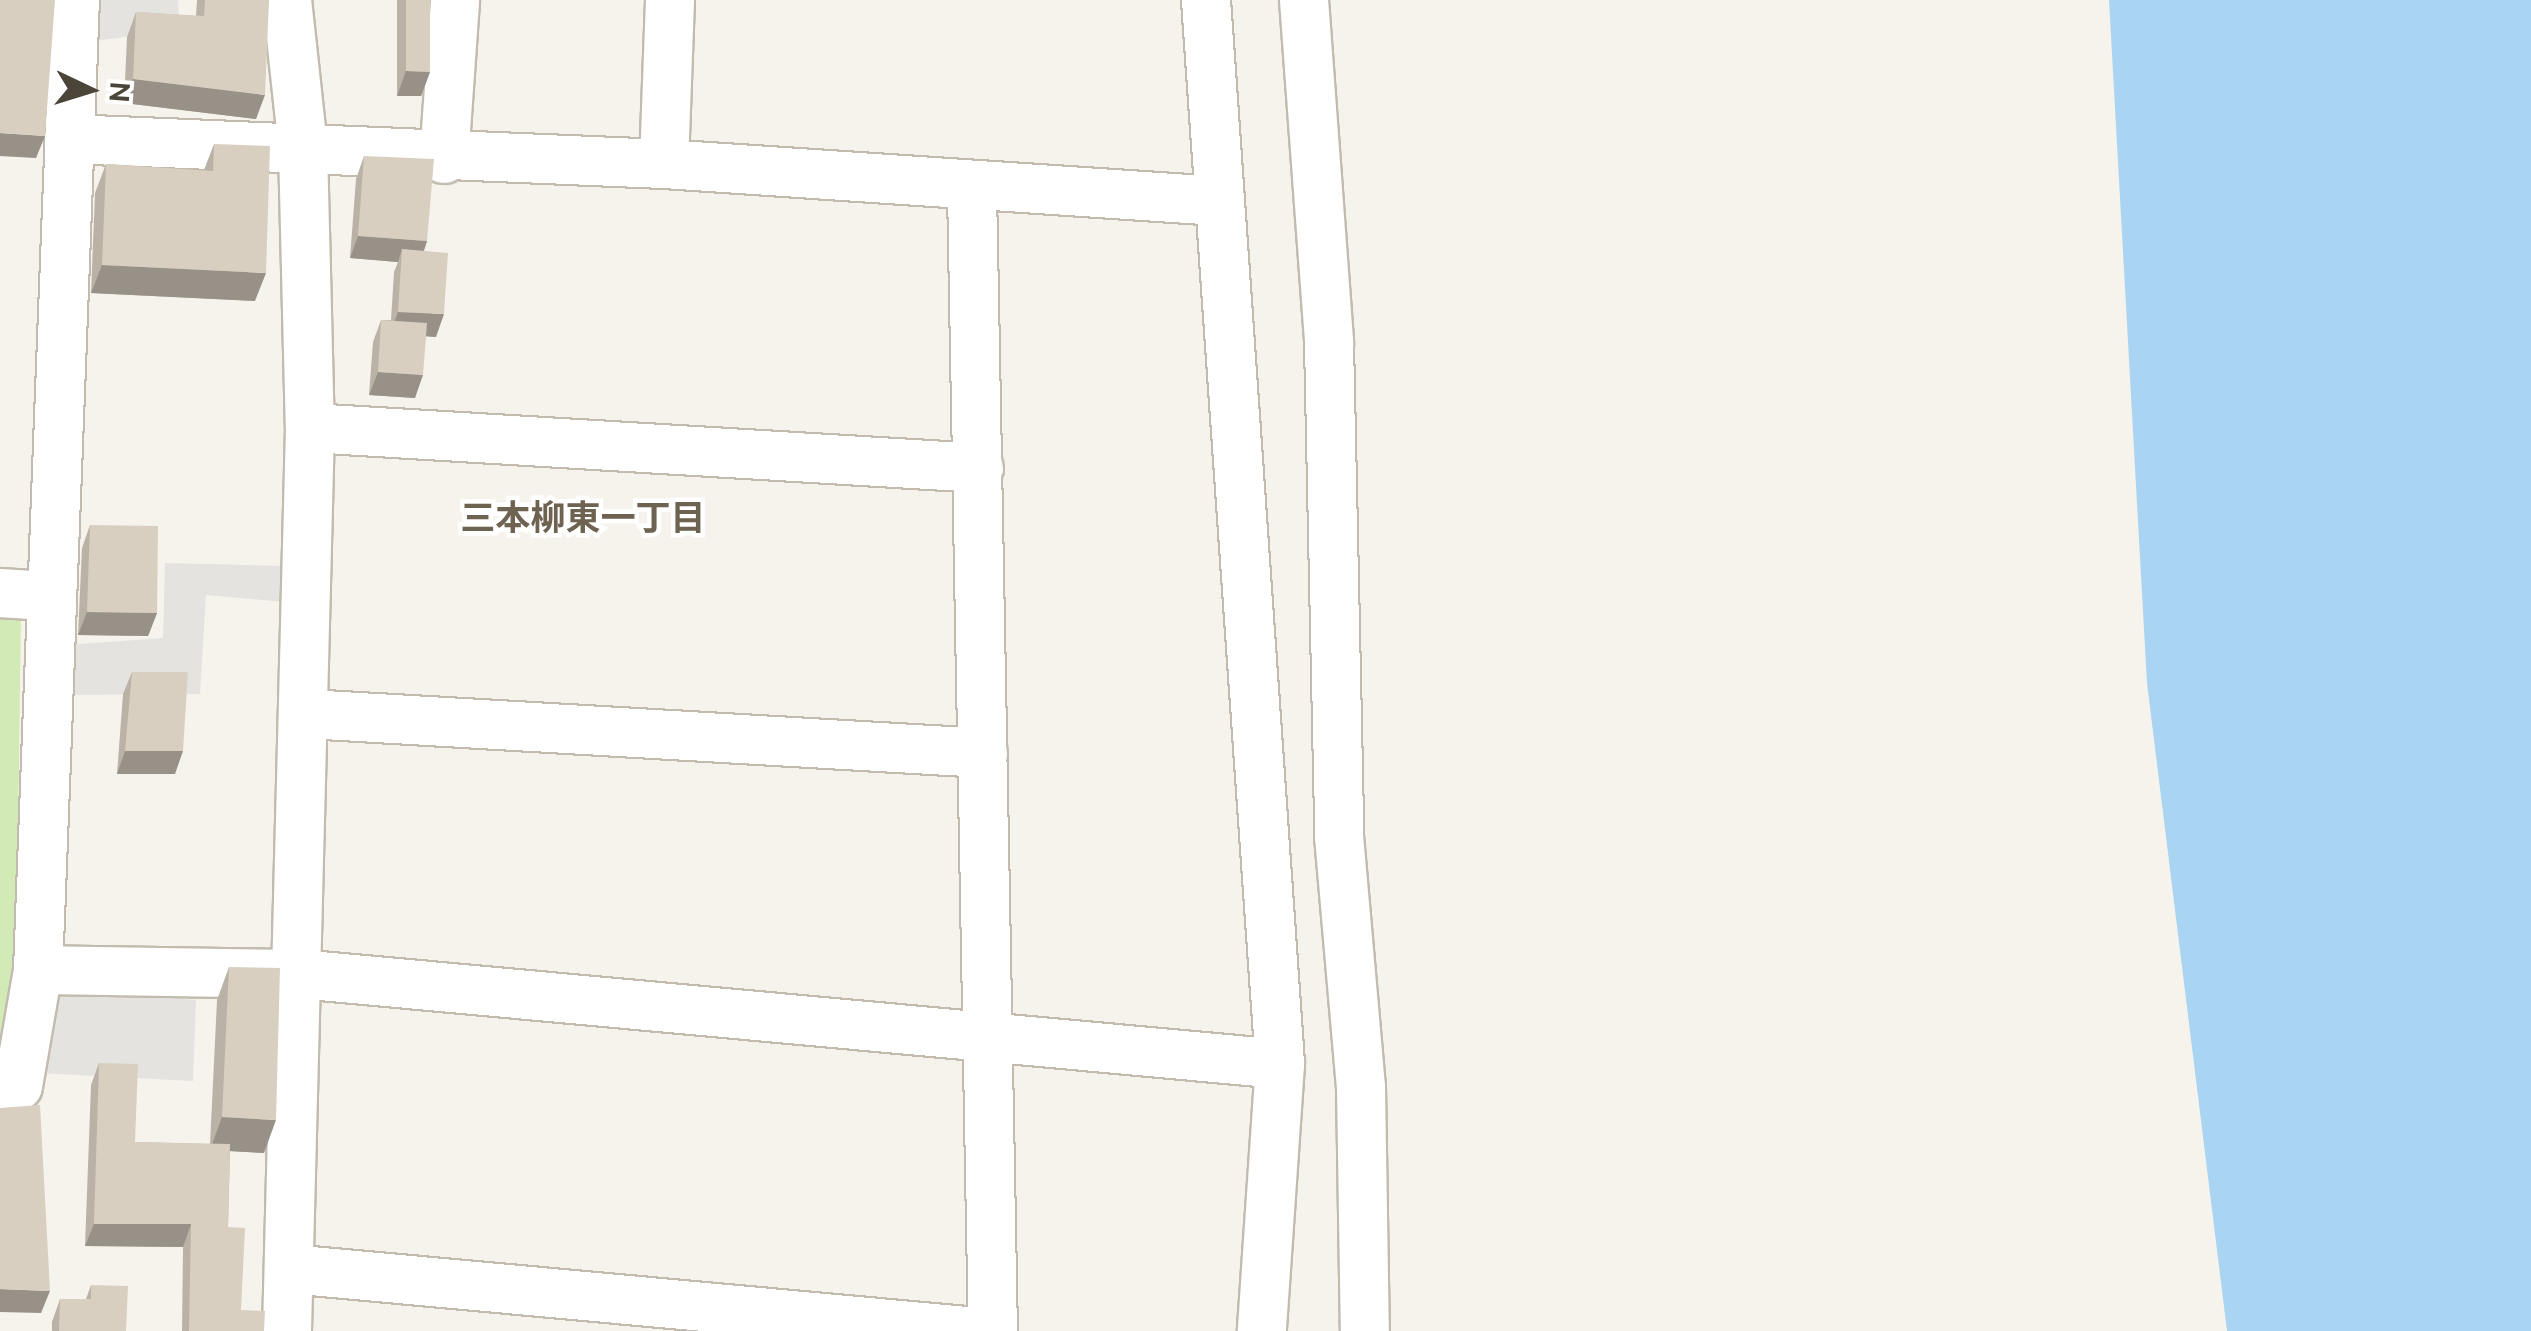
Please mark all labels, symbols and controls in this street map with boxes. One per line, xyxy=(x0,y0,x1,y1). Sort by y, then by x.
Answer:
north arrow xyxy=(40,40,140,140)
text: N xyxy=(104,81,137,104)
district label: 三本柳東一丁目 xyxy=(461,496,705,538)

